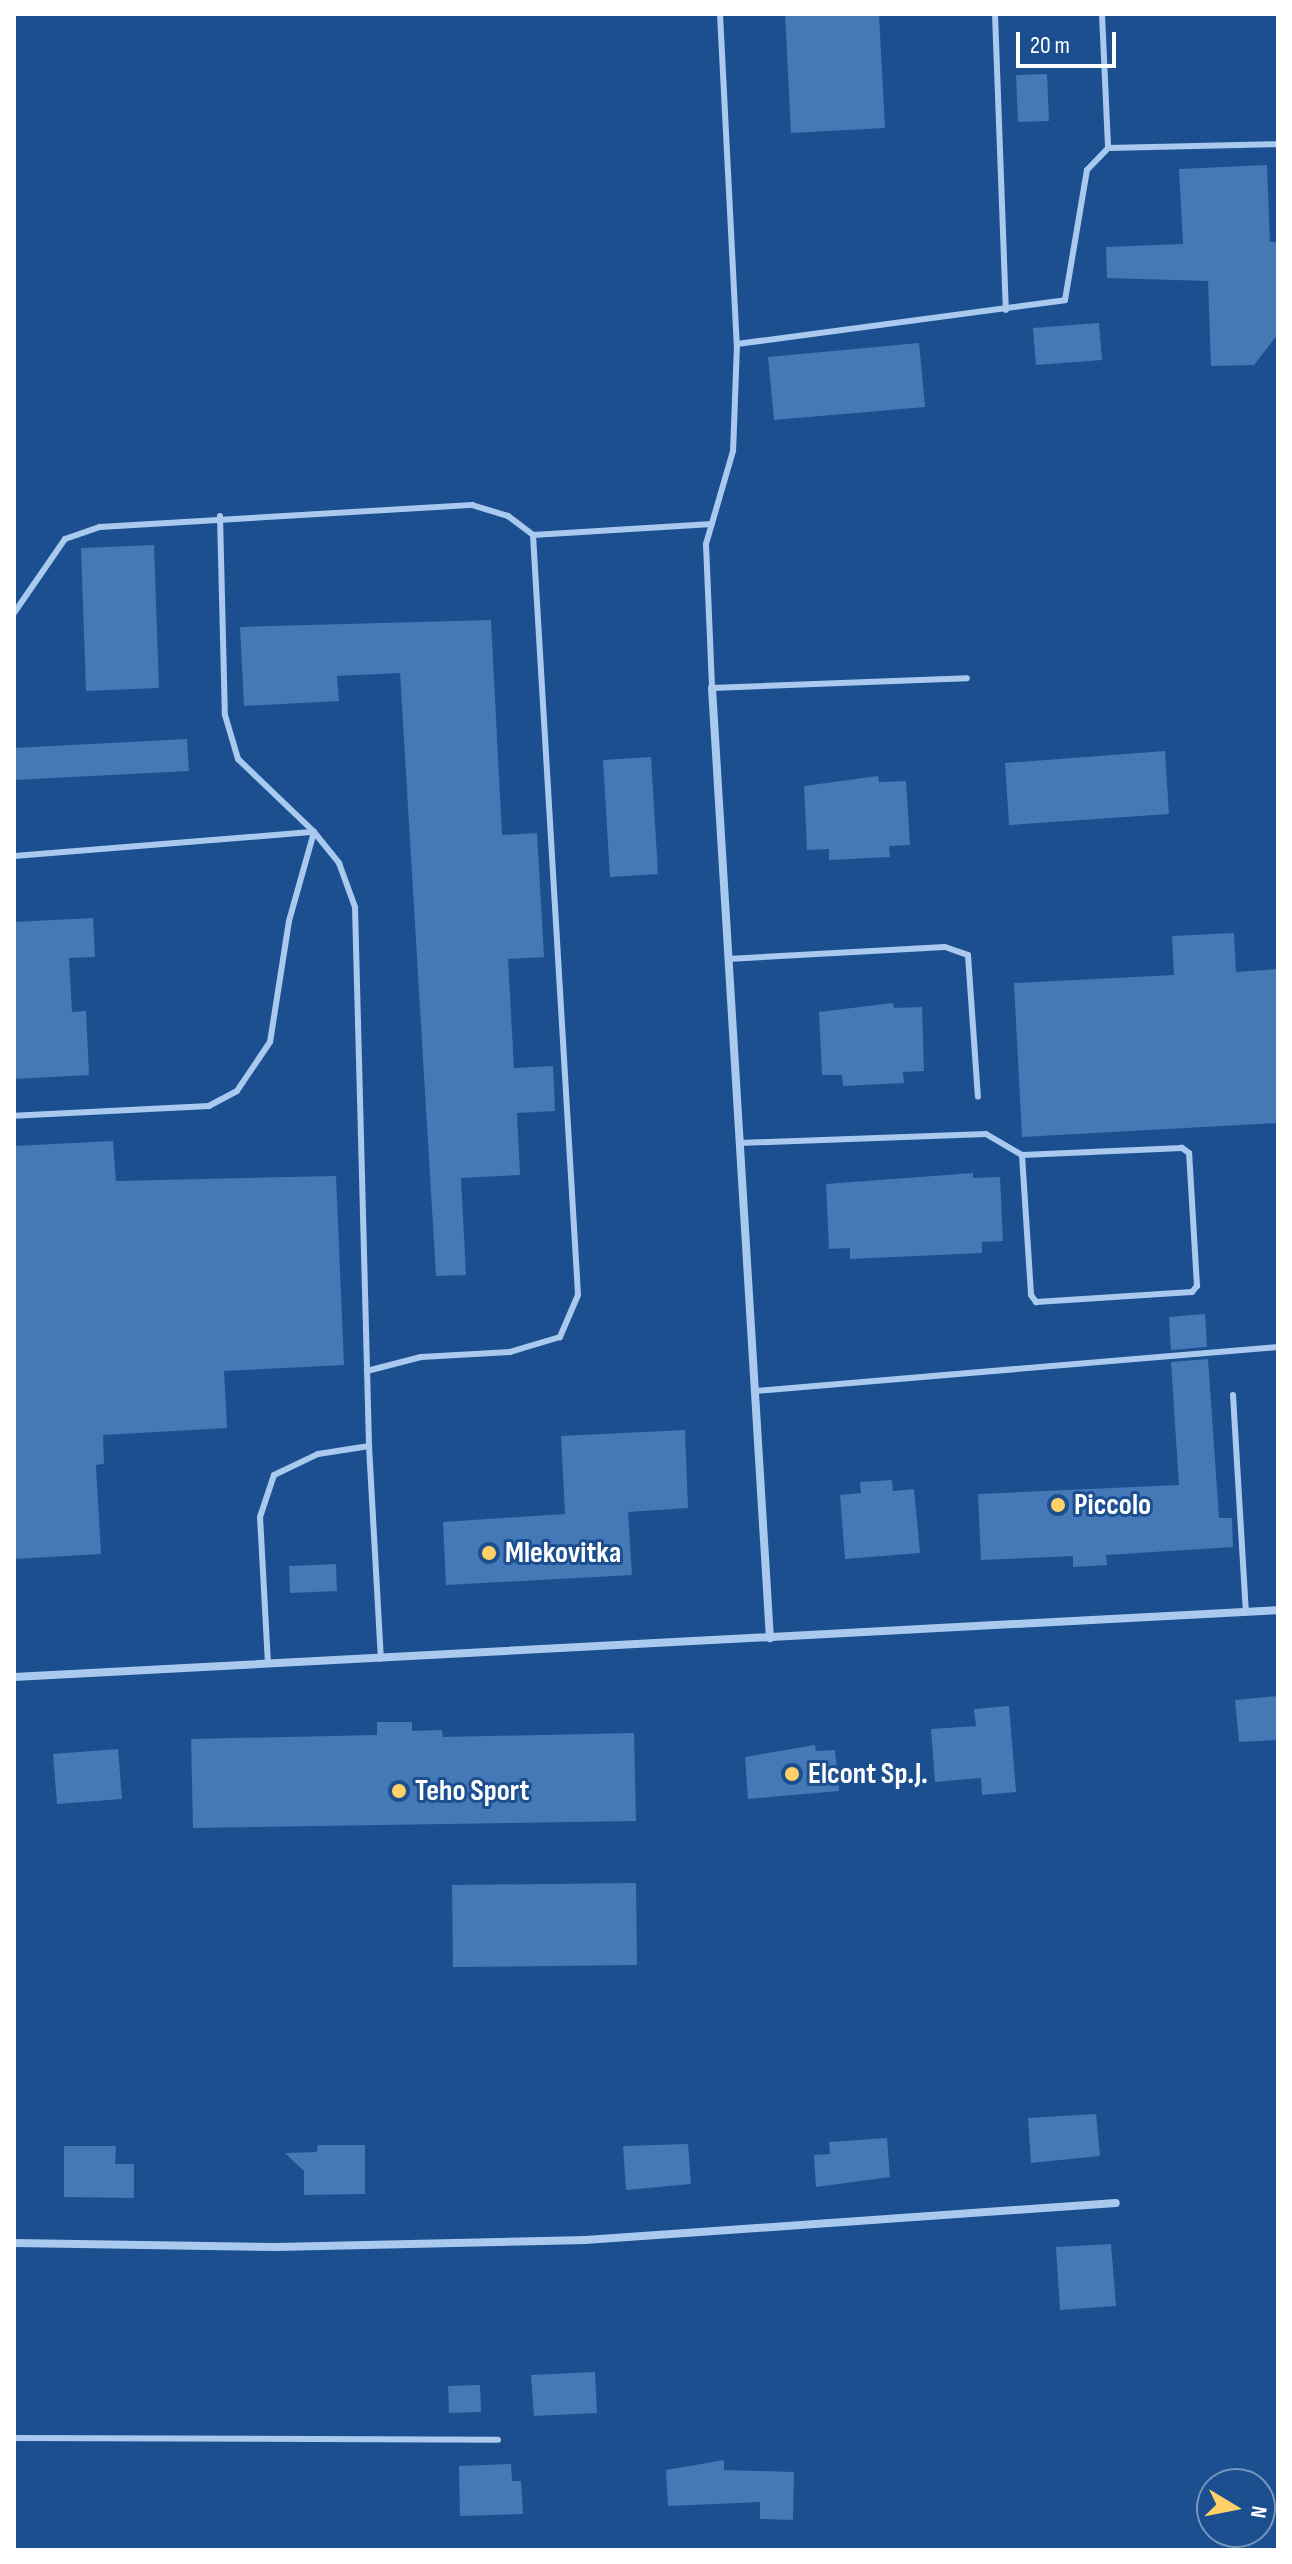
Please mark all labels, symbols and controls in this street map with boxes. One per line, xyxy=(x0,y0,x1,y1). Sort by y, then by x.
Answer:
scale bar xyxy=(1020,16,1120,66)
text: 20 m xyxy=(1030,31,1070,60)
place label: Piccolo xyxy=(1074,1487,1151,1523)
marker: Piccolo xyxy=(1049,1496,1067,1514)
place label: Mlekovitka xyxy=(505,1535,621,1571)
marker: Mlekovitka xyxy=(480,1544,498,1562)
place label: Elcont Sp.J. xyxy=(808,1756,928,1792)
marker: Elcont Sp.J. xyxy=(783,1765,801,1783)
place label: Teho Sport xyxy=(415,1773,529,1809)
marker: Teho Sport xyxy=(390,1782,408,1800)
north arrow xyxy=(1196,2468,1276,2548)
text: N xyxy=(1244,2504,1272,2520)

